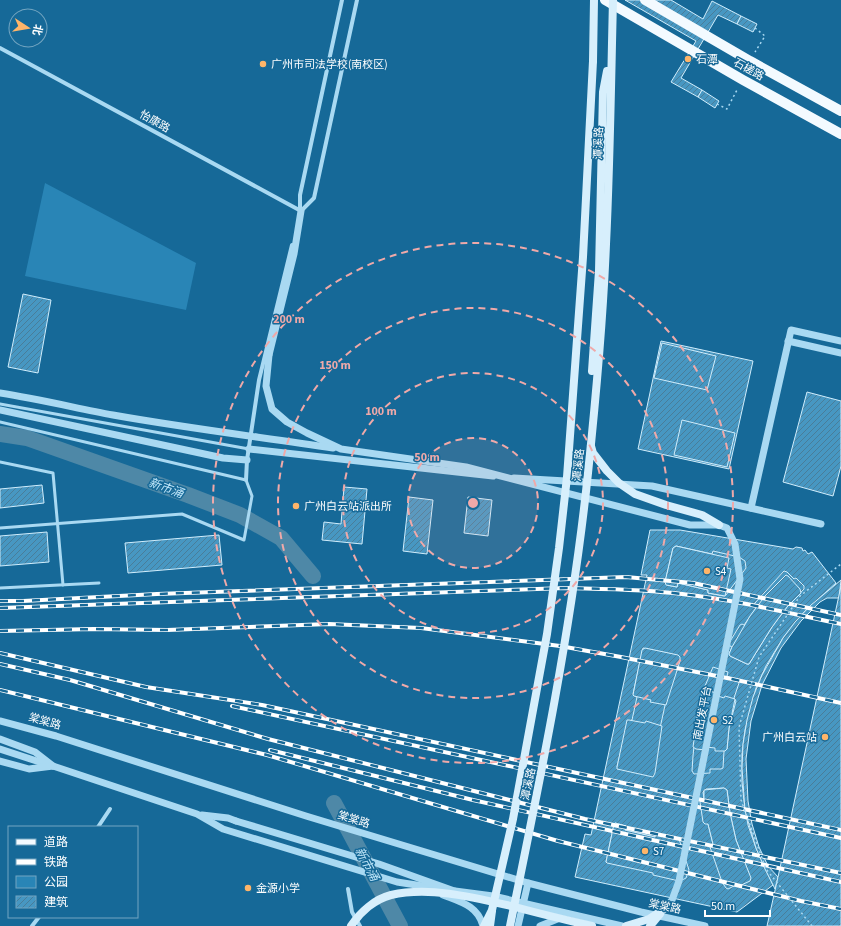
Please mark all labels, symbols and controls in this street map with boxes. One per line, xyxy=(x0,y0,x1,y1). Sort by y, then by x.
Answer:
north arrow xyxy=(8,8,48,48)
text: 北 xyxy=(29,23,46,37)
place label: 石潭 xyxy=(696,52,718,67)
marker: 石潭 xyxy=(683,54,693,64)
street label: 石槎路 xyxy=(731,55,767,84)
place label: 广州市司法学校(南校区) xyxy=(271,57,388,72)
marker: 广州市司法学校(南校区) xyxy=(258,59,268,69)
street label: 怡康路 xyxy=(137,107,173,136)
street label: 潭溪路 xyxy=(590,126,607,160)
text: 200 m xyxy=(273,311,305,328)
text: 150 m xyxy=(319,357,351,374)
text: 100 m xyxy=(365,403,397,420)
street label: 潭溪路 xyxy=(569,448,588,482)
text: 50 m xyxy=(414,449,440,466)
water label: 新市涌 xyxy=(146,474,188,503)
centre of rings xyxy=(466,496,480,510)
place label: 广州白云站派出所 xyxy=(304,499,392,514)
marker: 广州白云站派出所 xyxy=(291,501,301,511)
place label: S4 xyxy=(715,564,727,579)
marker: S4 xyxy=(702,566,712,576)
street label: 南出发平台 xyxy=(690,685,715,742)
street label: 棠棠路 xyxy=(27,710,63,733)
place label: S2 xyxy=(722,713,733,728)
marker: S2 xyxy=(709,715,719,725)
place label: 广州白云站 xyxy=(762,730,817,745)
marker: 广州白云站 xyxy=(820,732,830,742)
street label: 潭溪路 xyxy=(518,766,539,802)
street label: 棠棠路 xyxy=(336,807,372,831)
legend xyxy=(8,826,138,918)
text: 道路 xyxy=(44,834,68,851)
water label: 新市涌 xyxy=(351,844,383,886)
place label: S7 xyxy=(653,844,664,859)
marker: S7 xyxy=(640,846,650,856)
text: 铁路 xyxy=(44,854,68,871)
text: 公园 xyxy=(44,874,68,891)
place label: 金源小学 xyxy=(256,881,300,896)
marker: 金源小学 xyxy=(243,883,253,893)
scale bar xyxy=(705,892,770,918)
text: 建筑 xyxy=(44,894,68,911)
street label: 棠棠路 xyxy=(647,896,683,917)
text: 50 m xyxy=(711,898,735,915)

